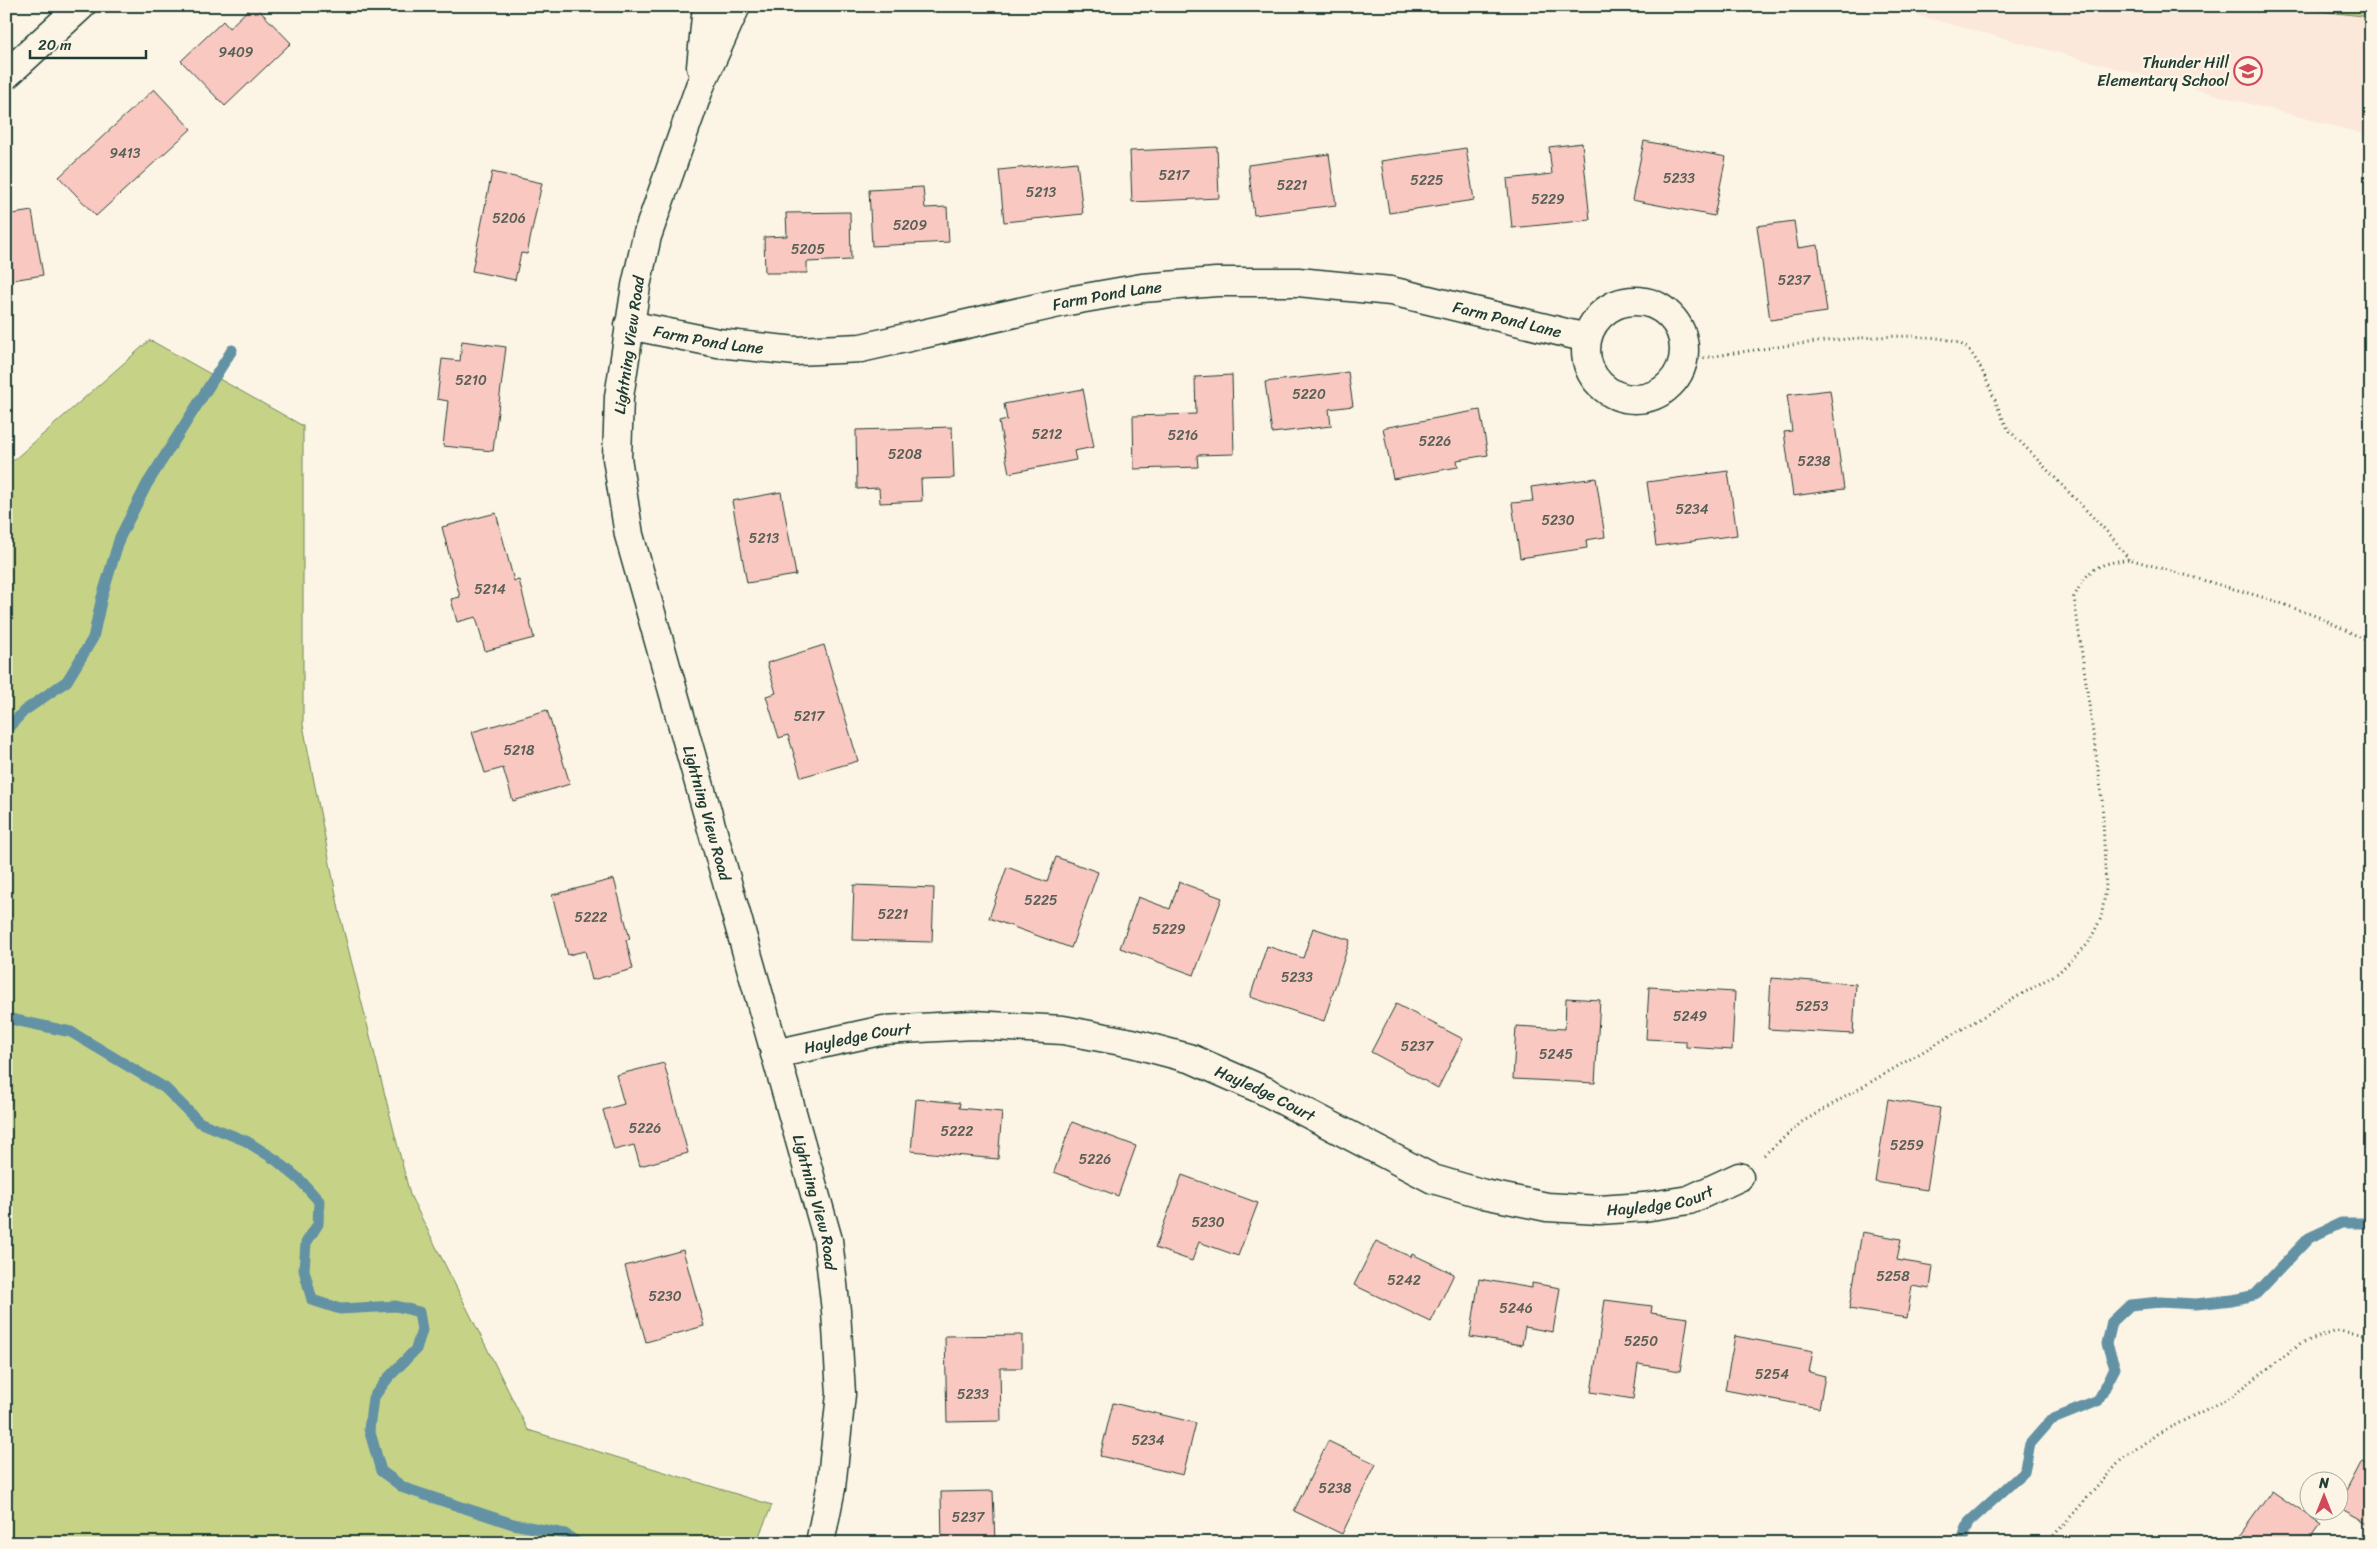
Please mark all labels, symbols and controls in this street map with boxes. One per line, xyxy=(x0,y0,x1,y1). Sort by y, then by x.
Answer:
scale bar xyxy=(30,28,146,60)
text: 20 m xyxy=(38,32,72,58)
house number: 9409 xyxy=(219,40,254,65)
place label: Thunder Hill Elementary School xyxy=(2097,48,2229,95)
school or university icon: Thunder Hill Elementary School xyxy=(2233,56,2263,86)
house number: 9413 xyxy=(109,141,141,166)
house number: 5217 xyxy=(1159,163,1190,188)
house number: 5233 xyxy=(1663,166,1695,191)
house number: 5225 xyxy=(1410,168,1444,193)
house number: 5221 xyxy=(1277,173,1307,198)
house number: 5213 xyxy=(1026,180,1056,205)
house number: 5229 xyxy=(1531,187,1565,212)
house number: 5206 xyxy=(492,206,526,231)
house number: 5209 xyxy=(893,213,927,238)
house number: 5205 xyxy=(791,237,825,262)
house number: 5237 xyxy=(1778,268,1811,293)
street label: Lightning View Road xyxy=(605,272,653,416)
street label: Farm Pond Lane xyxy=(1049,272,1163,319)
street label: Farm Pond Lane xyxy=(1450,292,1565,346)
street label: Farm Pond Lane xyxy=(651,316,765,362)
house number: 5210 xyxy=(455,368,487,393)
house number: 5220 xyxy=(1292,382,1326,407)
house number: 5212 xyxy=(1032,422,1062,447)
house number: 5216 xyxy=(1168,423,1198,448)
house number: 5226 xyxy=(1419,429,1451,454)
house number: 5208 xyxy=(888,442,923,467)
house number: 5238 xyxy=(1798,449,1831,474)
house number: 5234 xyxy=(1675,497,1709,522)
house number: 5230 xyxy=(1541,508,1575,533)
house number: 5213 xyxy=(749,526,779,551)
house number: 5214 xyxy=(474,577,506,602)
house number: 5217 xyxy=(794,704,825,729)
house number: 5218 xyxy=(503,738,535,763)
street label: Lightning View Road xyxy=(675,742,741,885)
house number: 5225 xyxy=(1024,888,1058,913)
house number: 5221 xyxy=(878,902,908,927)
house number: 5222 xyxy=(575,905,607,930)
house number: 5229 xyxy=(1152,917,1186,942)
house number: 5233 xyxy=(1281,965,1313,990)
house number: 5253 xyxy=(1796,994,1829,1019)
house number: 5249 xyxy=(1673,1004,1707,1029)
street label: Hayledge Court xyxy=(801,1014,912,1062)
house number: 5237 xyxy=(1401,1034,1434,1059)
house number: 5245 xyxy=(1539,1042,1573,1067)
street label: Hayledge Court xyxy=(1210,1056,1321,1130)
house number: 5226 xyxy=(629,1116,661,1141)
house number: 5222 xyxy=(941,1119,973,1144)
street label: Lightning View Road xyxy=(784,1131,846,1273)
house number: 5259 xyxy=(1890,1133,1924,1158)
house number: 5226 xyxy=(1079,1147,1111,1172)
street label: Hayledge Court xyxy=(1606,1176,1719,1224)
house number: 5230 xyxy=(1191,1210,1225,1235)
house number: 5258 xyxy=(1876,1264,1910,1289)
house number: 5242 xyxy=(1387,1268,1421,1293)
house number: 5230 xyxy=(648,1284,682,1309)
house number: 5246 xyxy=(1499,1296,1533,1321)
house number: 5250 xyxy=(1624,1329,1658,1354)
house number: 5254 xyxy=(1755,1362,1789,1387)
house number: 5233 xyxy=(957,1382,989,1407)
house number: 5234 xyxy=(1131,1428,1165,1453)
text: N xyxy=(2318,1471,2329,1496)
north arrow xyxy=(2300,1472,2350,1522)
house number: 5238 xyxy=(1319,1476,1352,1501)
house number: 5237 xyxy=(952,1505,985,1530)

